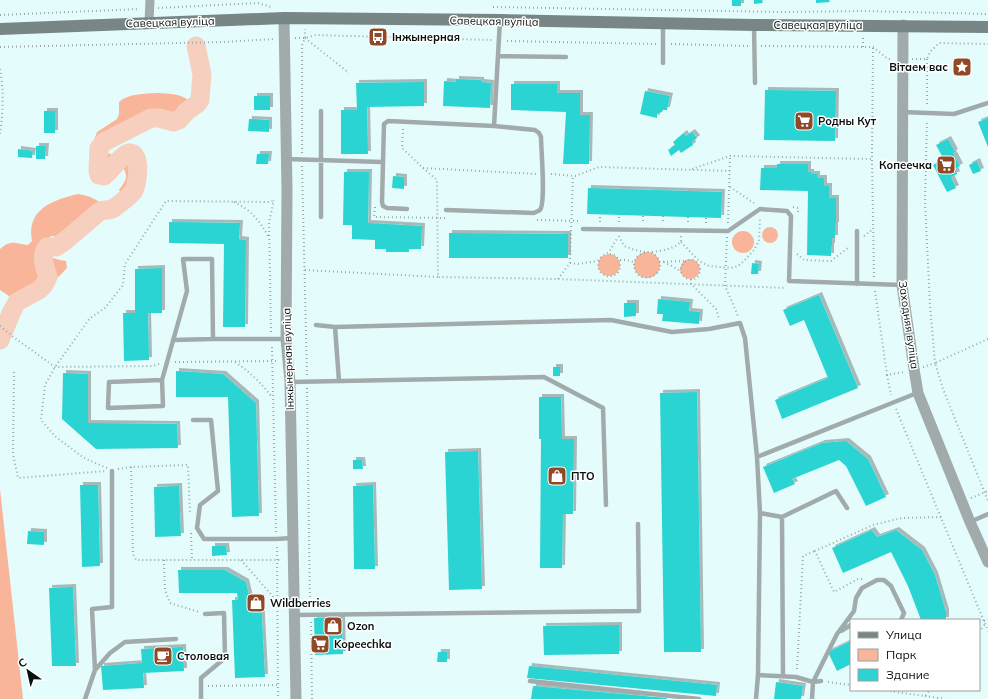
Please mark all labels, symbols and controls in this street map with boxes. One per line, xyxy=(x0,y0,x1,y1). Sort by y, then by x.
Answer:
street label: Савецкая вуліца xyxy=(125,13,215,31)
street label: Савецкая вуліца xyxy=(449,13,539,29)
street label: Савецкая вуліца xyxy=(774,18,863,32)
bus stop icon: Інжынерная xyxy=(367,26,389,48)
place label: Інжынерная xyxy=(392,30,460,44)
place icon: Вітаем вас xyxy=(951,56,973,78)
place label: Вітаем вас xyxy=(889,60,948,74)
supermarket icon: Родны Кут xyxy=(793,110,815,132)
place label: Родны Кут xyxy=(818,114,877,128)
supermarket icon: Копеечка xyxy=(935,154,957,176)
place label: Копеечка xyxy=(879,158,932,172)
street label: Заходняя вуліца xyxy=(896,280,922,370)
street label: Інжынерная вуліца xyxy=(279,308,297,410)
shop icon: ПТО xyxy=(546,465,568,487)
place label: ПТО xyxy=(571,469,595,483)
shop icon: Wildberries xyxy=(245,592,267,614)
place label: Wildberries xyxy=(270,596,331,610)
shop icon: Ozon xyxy=(322,615,344,637)
place label: Ozon xyxy=(347,619,374,633)
legend xyxy=(850,619,980,691)
text: Улица xyxy=(885,627,922,642)
supermarket icon: Kopeechka xyxy=(309,633,331,655)
place label: Kopeechka xyxy=(334,637,392,651)
cafe icon: Столовая xyxy=(152,645,174,667)
text: Парк xyxy=(886,647,917,662)
place label: Столовая xyxy=(177,649,229,663)
north arrow xyxy=(8,651,48,691)
text: С xyxy=(15,655,30,671)
text: Здание xyxy=(886,667,930,682)

